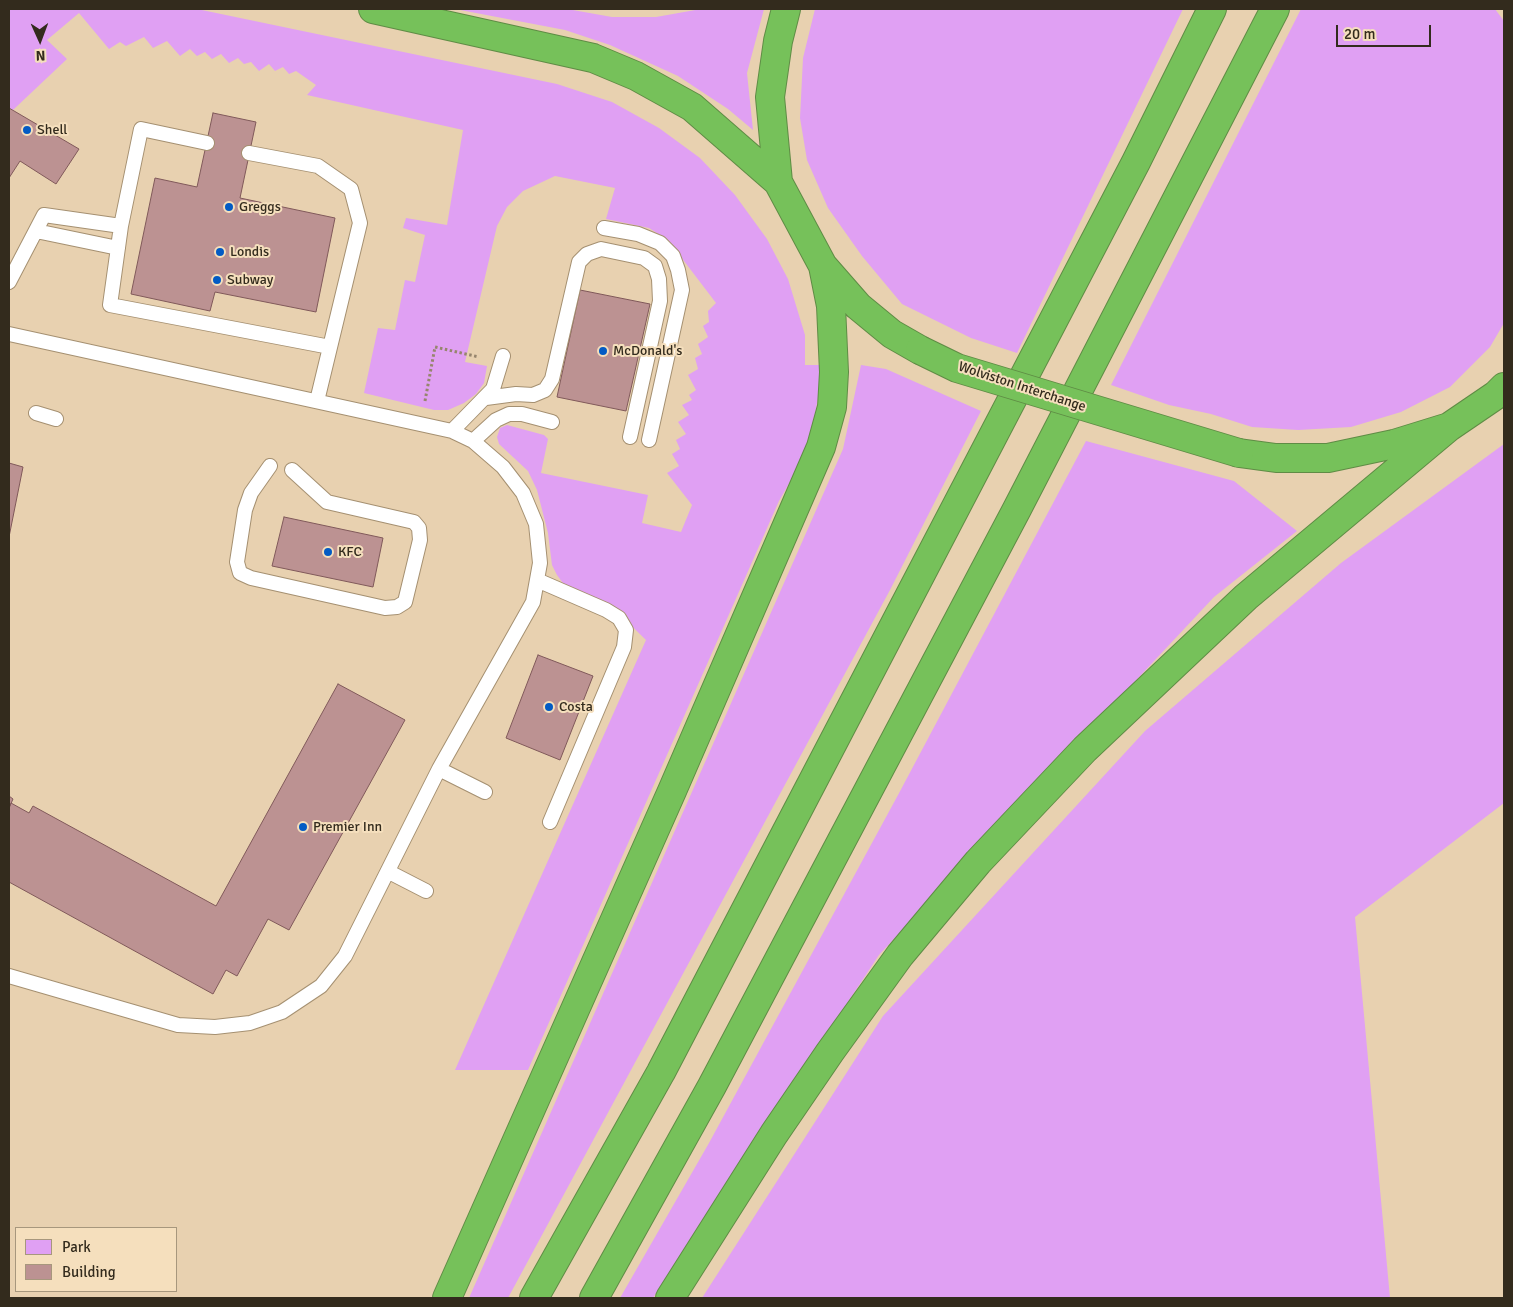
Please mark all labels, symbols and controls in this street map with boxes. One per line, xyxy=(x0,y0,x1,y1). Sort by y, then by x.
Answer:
north arrow xyxy=(15,15,65,65)
scale bar xyxy=(1338,15,1433,47)
text: 20 m xyxy=(1344,25,1375,43)
text: N xyxy=(35,47,46,64)
place label: Shell xyxy=(37,122,67,138)
marker: Shell xyxy=(21,124,33,136)
place label: Greggs xyxy=(239,199,281,215)
marker: Greggs xyxy=(223,201,235,213)
place label: Londis xyxy=(230,244,269,260)
marker: Londis xyxy=(214,246,226,258)
place label: Subway xyxy=(227,272,273,288)
marker: Subway xyxy=(211,274,223,286)
place label: McDonald's xyxy=(613,343,682,359)
marker: McDonald's xyxy=(597,345,609,357)
street label: Wolviston Interchange xyxy=(956,358,1088,416)
place label: KFC xyxy=(338,544,362,560)
marker: KFC xyxy=(322,546,334,558)
place label: Costa xyxy=(559,699,593,715)
marker: Costa xyxy=(543,701,555,713)
place label: Premier Inn xyxy=(313,819,382,835)
marker: Premier Inn xyxy=(297,821,309,833)
legend xyxy=(15,1227,178,1292)
text: Park xyxy=(62,1238,91,1256)
text: Building xyxy=(62,1263,116,1281)

